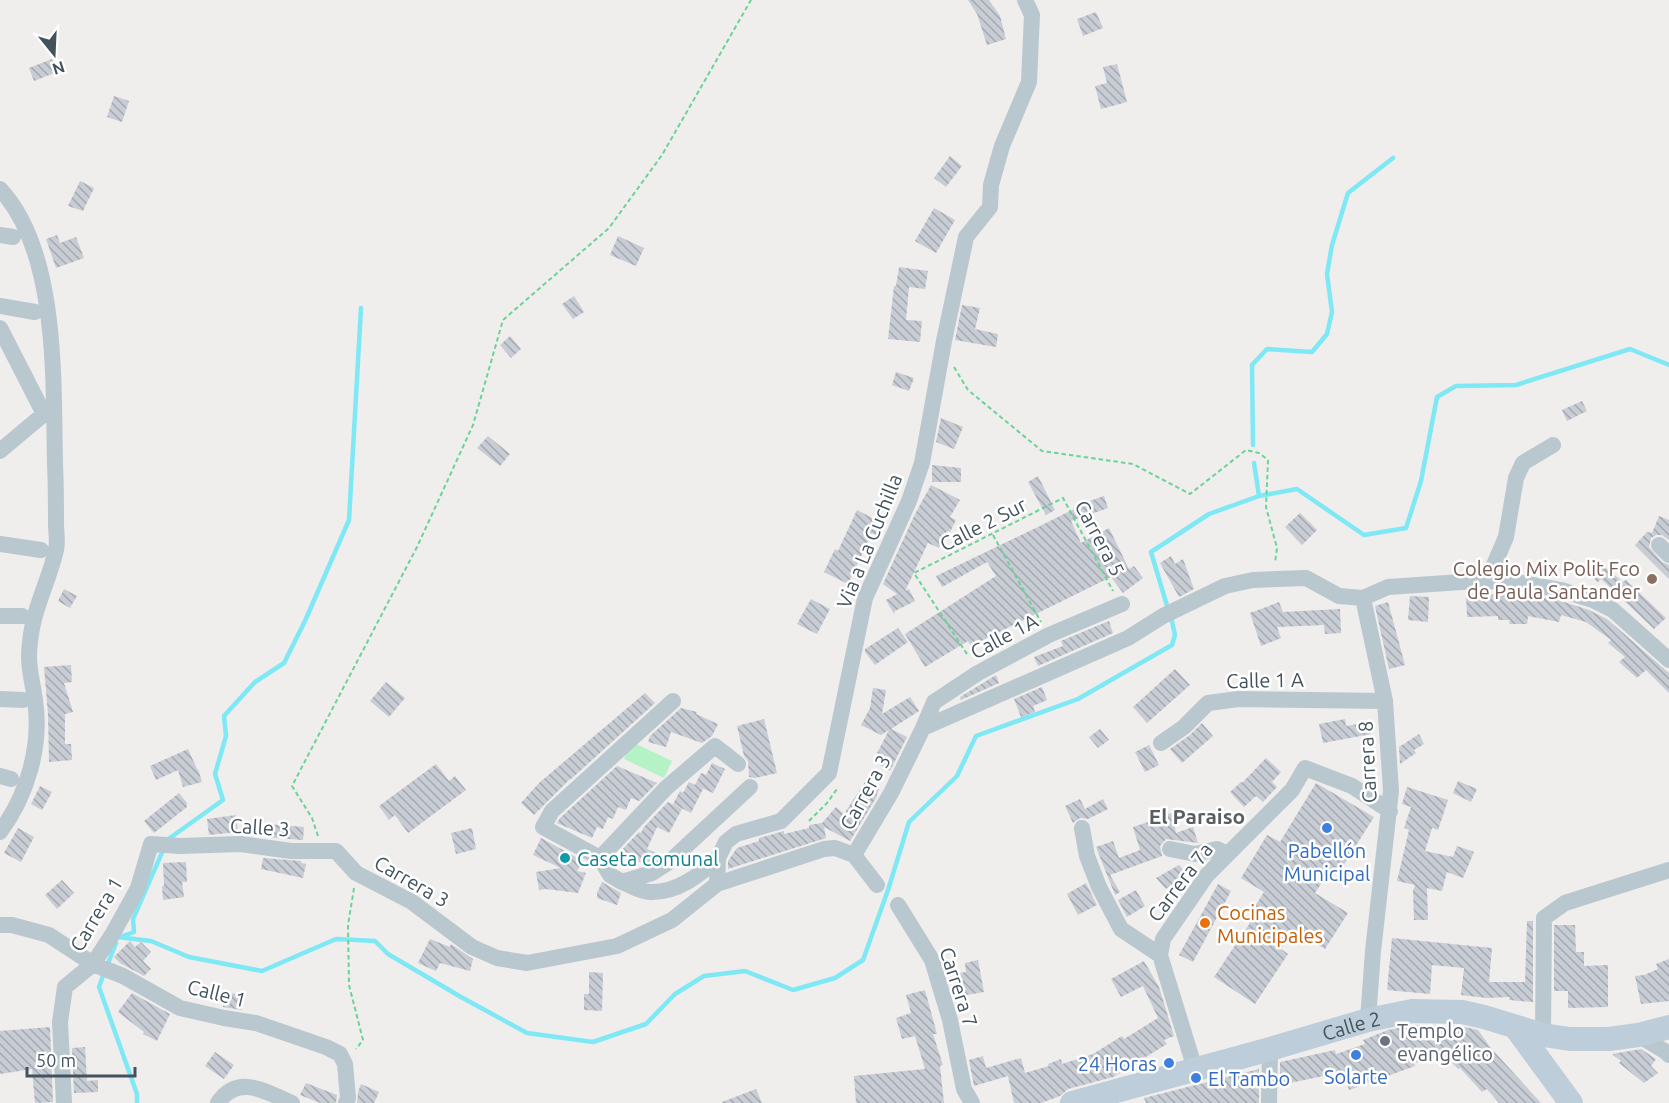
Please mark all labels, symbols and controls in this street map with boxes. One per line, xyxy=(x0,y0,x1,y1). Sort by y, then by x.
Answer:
north arrow xyxy=(24,24,84,84)
text: N xyxy=(50,58,67,79)
street label: Via a La Cuchilla xyxy=(832,470,906,612)
street label: Calle 2 Sur xyxy=(936,492,1030,556)
street label: Carrera 5 xyxy=(1070,496,1130,580)
place label: Colegio Mix Polit Fco de Paula Santander xyxy=(1453,557,1640,603)
marker: Colegio Mix Polit Fco de Paula Santander xyxy=(1645,572,1659,586)
street label: Calle 1A xyxy=(966,609,1042,663)
street label: Calle 1 A xyxy=(1226,668,1304,692)
street label: Carrera 8 xyxy=(1353,720,1381,804)
street label: Carrera 3 xyxy=(835,750,895,834)
district label: El Paraiso xyxy=(1149,804,1245,828)
street label: Calle 3 xyxy=(229,813,291,841)
marker: Pabellón Municipal xyxy=(1320,821,1334,835)
street label: Carrera 7a xyxy=(1143,838,1217,926)
place label: Pabellón Municipal xyxy=(1284,839,1370,885)
place label: Caseta comunal xyxy=(577,847,719,870)
street label: Carrera 3 xyxy=(371,850,453,912)
marker: Caseta comunal xyxy=(558,851,572,865)
street label: Carrera 1 xyxy=(65,873,127,955)
place label: Cocinas Municipales xyxy=(1217,901,1323,947)
marker: Cocinas Municipales xyxy=(1198,916,1212,930)
street label: Carrera 7 xyxy=(935,944,983,1030)
street label: Calle 1 xyxy=(185,975,249,1011)
street label: Calle 2 xyxy=(1319,1006,1383,1044)
place label: Templo evangélico xyxy=(1397,1019,1493,1065)
marker: Templo evangélico xyxy=(1378,1034,1392,1048)
scale bar xyxy=(27,1040,135,1078)
marker: Solarte xyxy=(1349,1048,1363,1062)
text: 50 m xyxy=(36,1050,76,1070)
place label: 24 Horas xyxy=(1078,1052,1157,1075)
marker: 24 Horas xyxy=(1162,1056,1176,1070)
place label: Solarte xyxy=(1324,1065,1388,1088)
place label: El Tambo xyxy=(1208,1067,1290,1090)
marker: El Tambo xyxy=(1189,1071,1203,1085)

